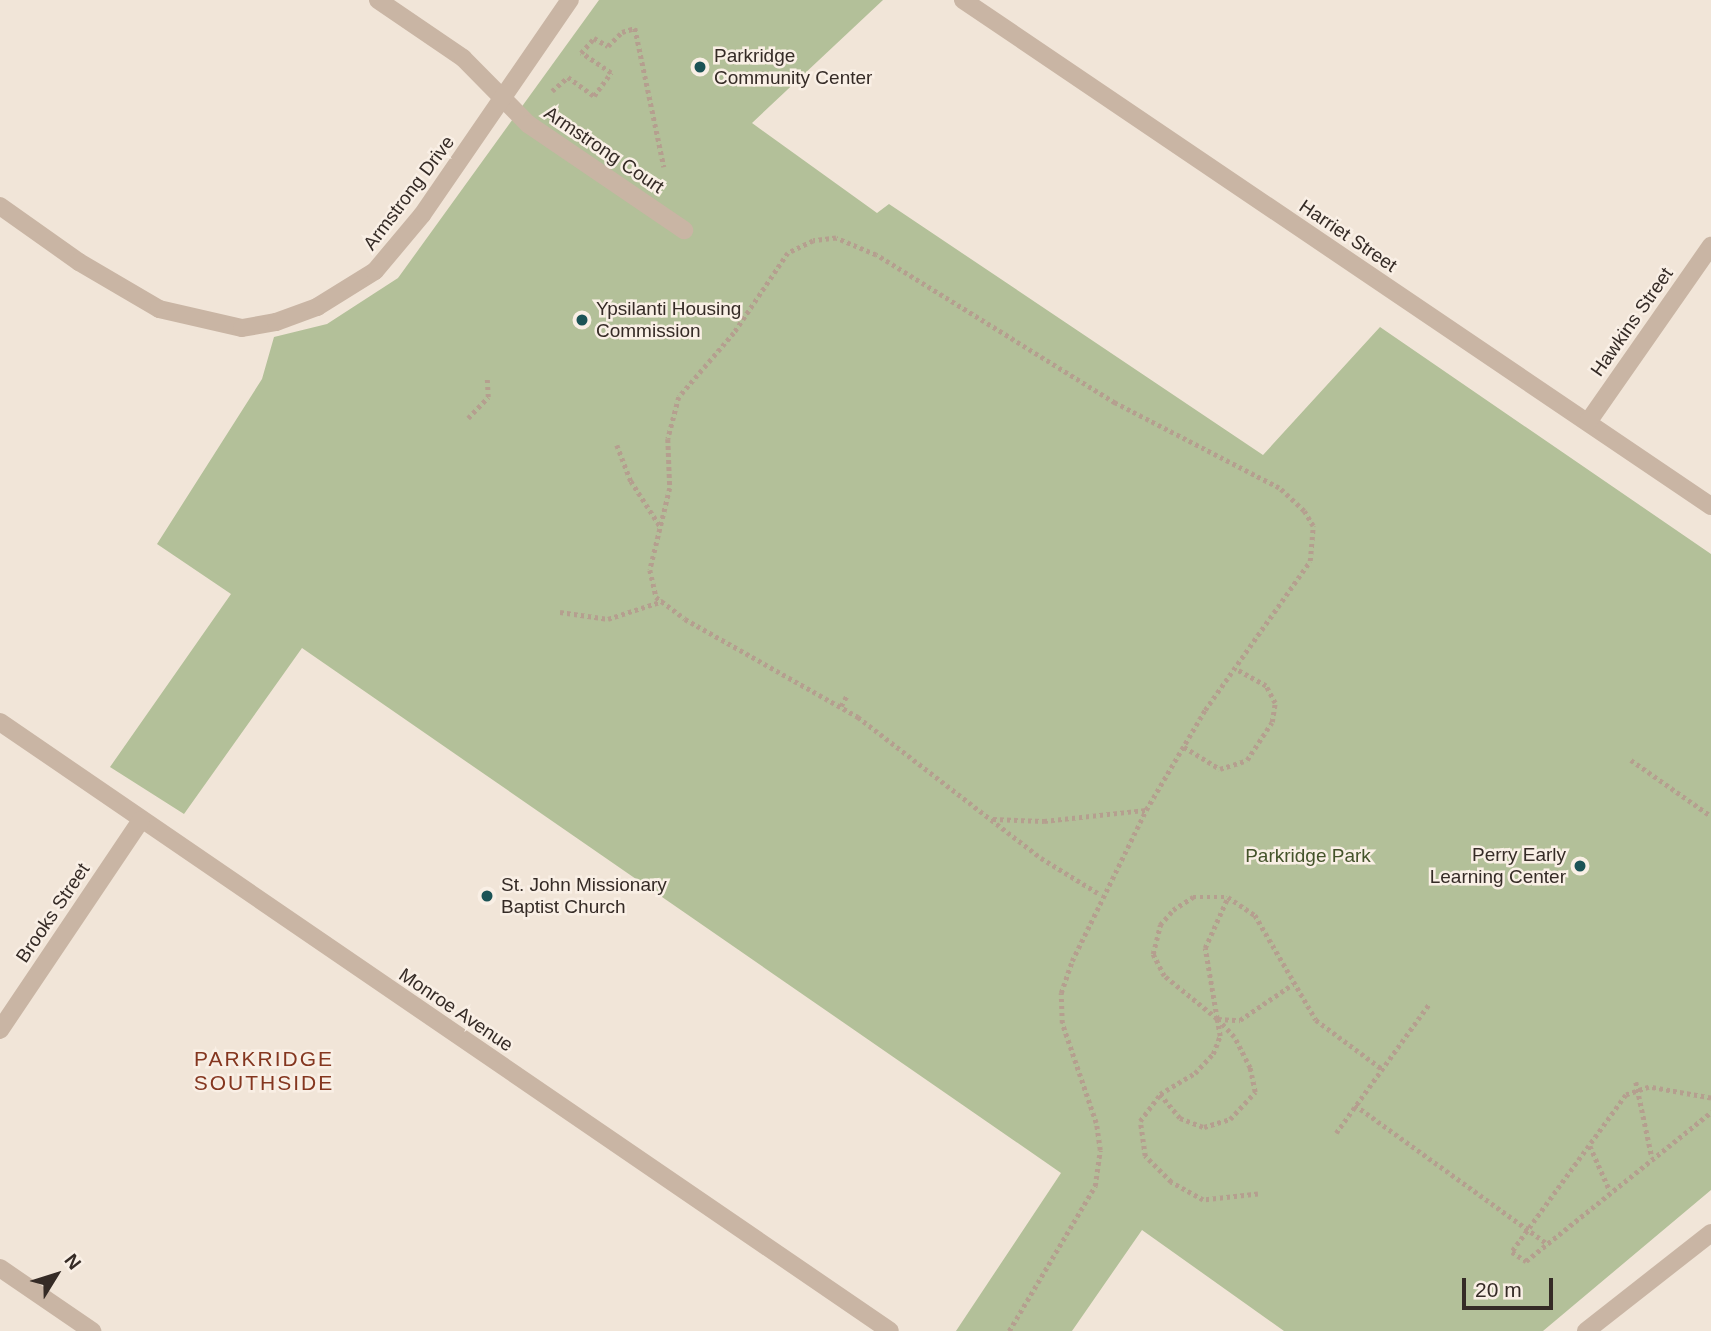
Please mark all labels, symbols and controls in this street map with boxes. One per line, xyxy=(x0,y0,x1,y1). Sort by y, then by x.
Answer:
place label: Parkridge Community Center xyxy=(714,45,872,89)
marker: Parkridge Community Center xyxy=(692,59,708,75)
street label: Armstrong Court xyxy=(540,102,668,198)
street label: Armstrong Drive xyxy=(359,131,459,255)
street label: Harriet Street xyxy=(1295,195,1401,277)
street label: Hawkins Street xyxy=(1586,263,1678,381)
place label: Ypsilanti Housing Commission xyxy=(596,298,741,342)
marker: Ypsilanti Housing Commission xyxy=(574,312,590,328)
place label: Perry Early Learning Center xyxy=(1430,844,1566,888)
park label: Parkridge Park xyxy=(1245,845,1371,867)
marker: Perry Early Learning Center xyxy=(1572,858,1588,874)
street label: Brooks Street xyxy=(11,859,95,967)
place label: St. John Missionary Baptist Church xyxy=(501,874,667,918)
marker: St. John Missionary Baptist Church xyxy=(479,888,495,904)
street label: Monroe Avenue xyxy=(394,963,518,1057)
district label: PARKRIDGE SOUTHSIDE xyxy=(195,1046,333,1096)
north arrow xyxy=(21,1240,91,1310)
text: N xyxy=(60,1250,85,1274)
scale bar xyxy=(1466,1264,1557,1308)
text: 20 m xyxy=(1475,1278,1522,1301)

